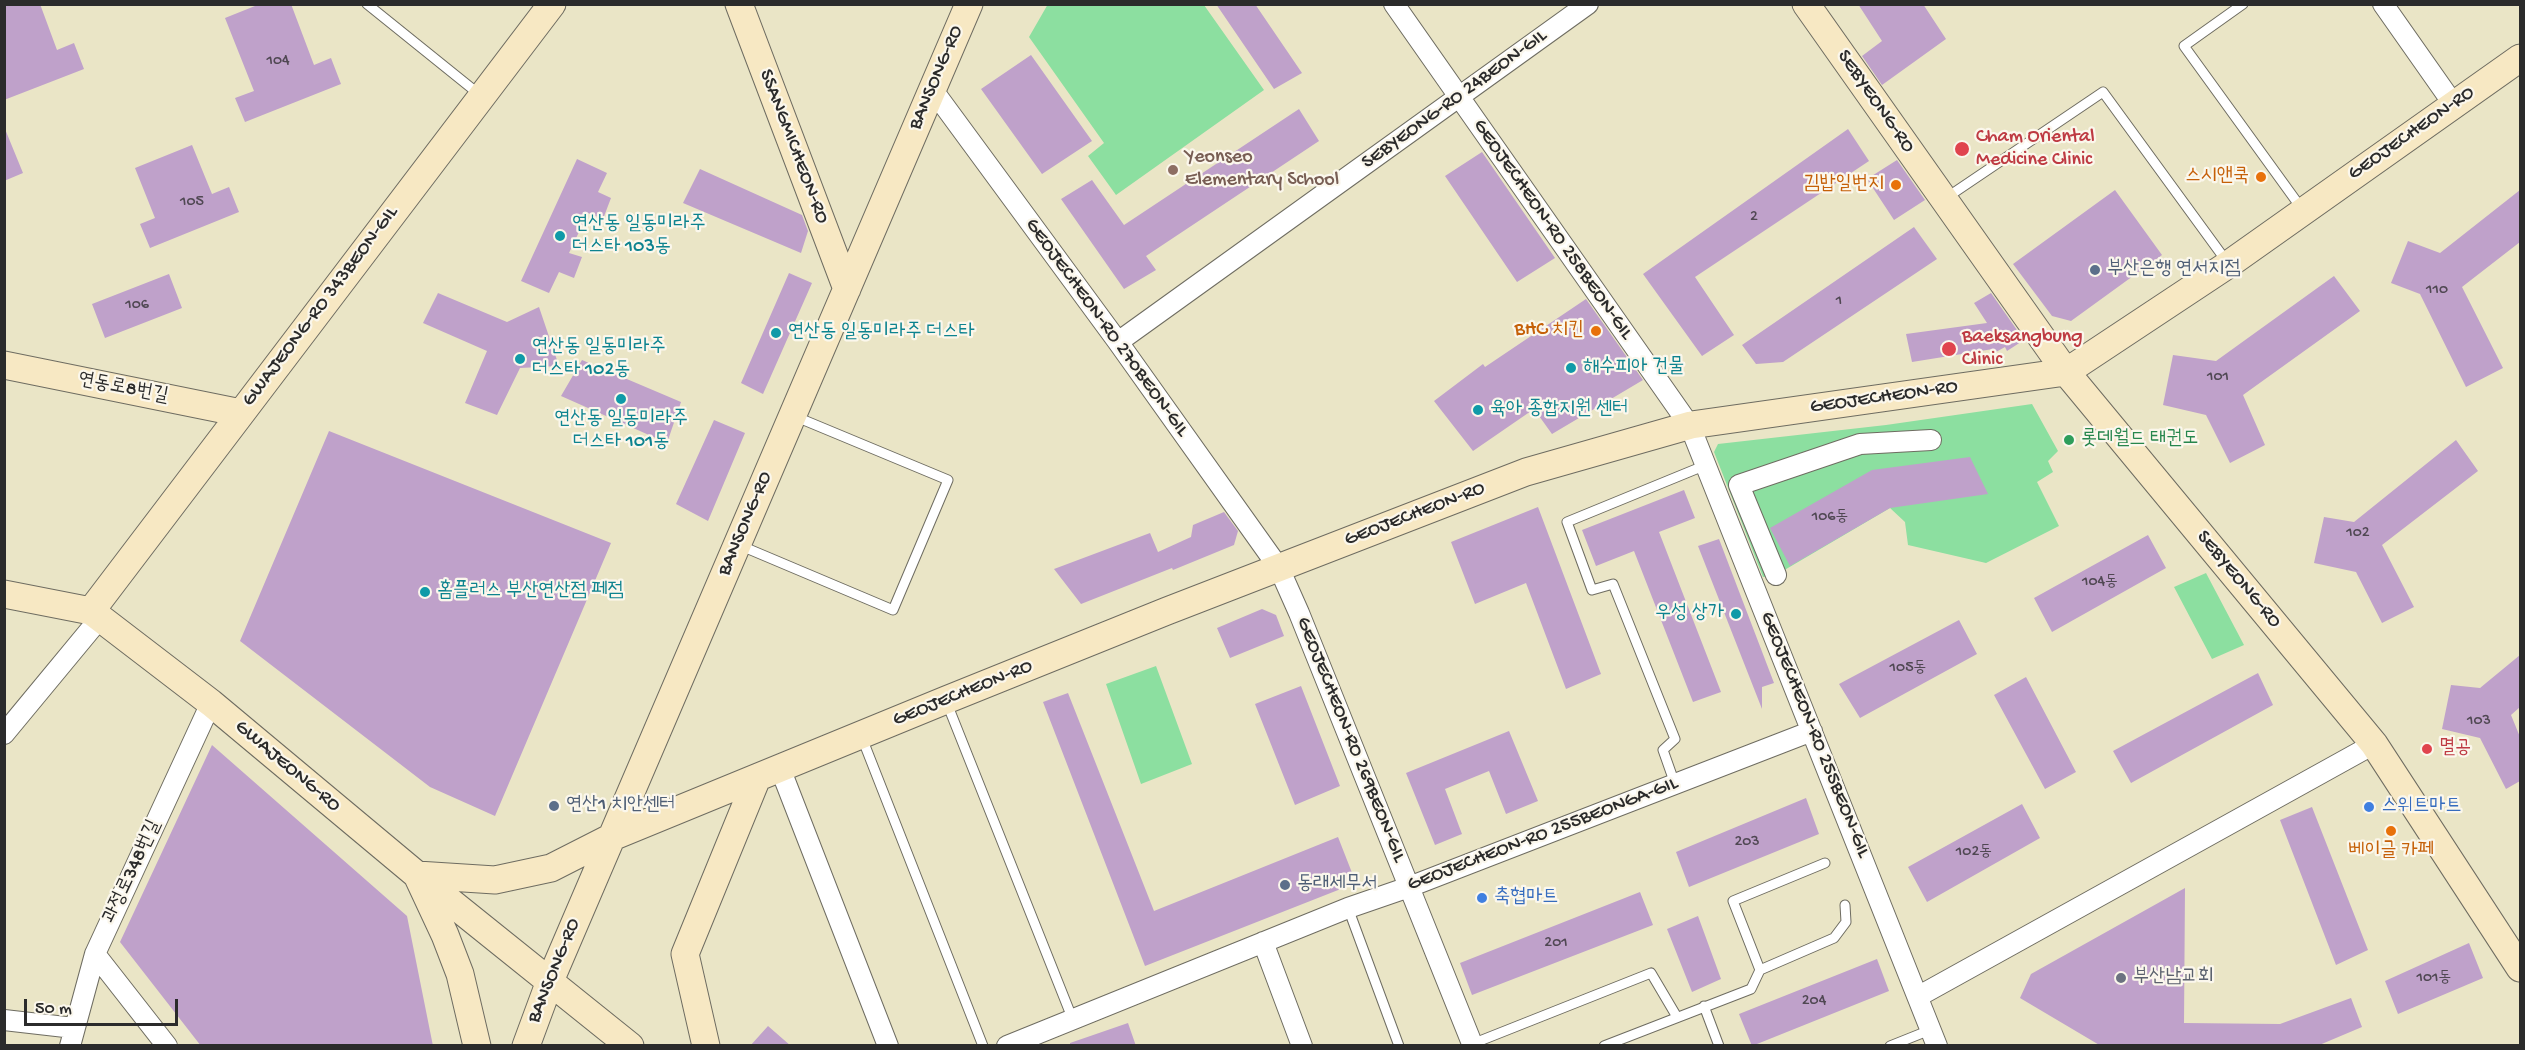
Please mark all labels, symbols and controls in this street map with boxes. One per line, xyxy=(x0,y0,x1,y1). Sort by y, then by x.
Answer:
street label: BANSONG-RO xyxy=(904,22,970,134)
street label: SEBYEONG-RO 24BEON-GIL xyxy=(1358,25,1552,175)
street label: SEBYEONG-RO xyxy=(1831,46,1919,158)
house number: 104 xyxy=(266,52,290,72)
street label: SSANGMICHEON-RO xyxy=(753,66,833,228)
street label: GEOJECHEON-RO xyxy=(2344,81,2480,187)
street label: GEOJECHEON-RO 258BEON-GIL xyxy=(1467,115,1637,345)
place label: Cham Oriental Medicine Clinic xyxy=(1976,126,2095,173)
marker: Cham Oriental Medicine Clinic xyxy=(1953,140,1971,158)
place label: Yeonseo Elementary School xyxy=(1185,146,1339,193)
marker: Yeonseo Elementary School xyxy=(1166,163,1180,177)
place label: 스시앤쿡 xyxy=(2185,165,2249,189)
marker: 스시앤쿡 xyxy=(2254,170,2268,184)
place label: 김밥일번지 xyxy=(1804,173,1884,197)
marker: 김밥일번지 xyxy=(1889,178,1903,192)
house number: 105 xyxy=(180,193,204,213)
street label: GWAJEONG-RO 343BEON-GIL xyxy=(238,202,404,412)
house number: 2 xyxy=(1750,208,1758,228)
place label: 연산동 일동미라주 더스타 103동 xyxy=(572,213,705,260)
street label: GEOJECHEON-RO 270BEON-GIL xyxy=(1019,214,1193,442)
marker: 연산동 일동미라주 더스타 103동 xyxy=(553,229,567,243)
place label: 부산은행 연서지점 xyxy=(2107,258,2240,282)
marker: 부산은행 연서지점 xyxy=(2088,263,2102,277)
house number: 110 xyxy=(2426,281,2448,301)
house number: 1 xyxy=(1836,292,1842,312)
house number: 106 xyxy=(125,296,149,316)
place label: BHC 치킨 xyxy=(1515,319,1584,343)
place label: 연산동 일동미라주 더스타 xyxy=(788,321,975,345)
marker: BHC 치킨 xyxy=(1589,324,1603,338)
marker: 연산동 일동미라주 더스타 xyxy=(769,326,783,340)
place label: Baeksangbung Clinic xyxy=(1962,326,2083,373)
place label: 연산동 일동미라주 더스타 102동 xyxy=(532,336,665,383)
marker: Baeksangbung Clinic xyxy=(1940,340,1958,358)
marker: 연산동 일동미라주 더스타 102동 xyxy=(513,352,527,366)
place label: 해수피아 건물 xyxy=(1583,356,1684,380)
marker: 해수피아 건물 xyxy=(1564,361,1578,375)
street label: 연동로8번길 xyxy=(76,368,170,410)
house number: 101 xyxy=(2207,368,2229,388)
street label: GEOJECHEON-RO xyxy=(1809,376,1959,420)
marker: 연산동 일동미라주 더스타 101동 xyxy=(614,392,628,406)
place label: 육아 종합지원 센터 xyxy=(1490,398,1628,422)
marker: 육아 종합지원 센터 xyxy=(1471,403,1485,417)
place label: 연산동 일동미라주 더스타 101동 xyxy=(554,408,688,455)
place label: 롯데월드 태권도 xyxy=(2081,428,2198,452)
marker: 롯데월드 태권도 xyxy=(2062,433,2076,447)
street label: BANSONG-RO xyxy=(713,468,779,580)
street label: GEOJECHEON-RO xyxy=(1341,477,1489,553)
house number: 106동 xyxy=(1812,508,1848,528)
house number: 102 xyxy=(2346,524,2370,544)
street label: SEBYEONG-RO xyxy=(2190,526,2286,634)
house number: 104동 xyxy=(2082,573,2118,593)
place label: 홈플러스 부산연산점 페점 xyxy=(437,580,624,604)
marker: 홈플러스 부산연산점 페점 xyxy=(418,585,432,599)
place label: 우성 상가 xyxy=(1655,602,1724,626)
marker: 우성 상가 xyxy=(1729,607,1743,621)
street label: GEOJECHEON-RO 255BEON-GIL xyxy=(1754,608,1874,862)
street label: GEOJECHEON-RO 269BEON-GIL xyxy=(1290,614,1410,866)
street label: GEOJECHEON-RO xyxy=(890,655,1036,733)
house number: 105동 xyxy=(1890,659,1926,679)
house number: 103 xyxy=(2467,712,2491,732)
street label: GWAJEONG-RO xyxy=(229,716,345,818)
place label: 멸공 xyxy=(2439,737,2471,761)
marker: 멸공 xyxy=(2420,742,2434,756)
street label: GEOJECHEON-RO 255BEONGA-GIL xyxy=(1404,772,1682,898)
place label: 연산1 치안센터 xyxy=(566,794,675,818)
place label: 스위트마트 xyxy=(2381,795,2461,819)
marker: 연산1 치안센터 xyxy=(547,799,561,813)
marker: 스위트마트 xyxy=(2362,800,2376,814)
street label: 과정로348번길 xyxy=(99,817,167,927)
marker: 베이글 카페 xyxy=(2384,824,2398,838)
house number: 203 xyxy=(1734,833,1760,853)
place label: 베이글 카페 xyxy=(2348,840,2434,864)
house number: 102동 xyxy=(1956,843,1992,863)
place label: 동래세무서 xyxy=(1297,873,1377,897)
marker: 동래세무서 xyxy=(1278,878,1292,892)
place label: 축협마트 xyxy=(1494,886,1558,910)
marker: 축협마트 xyxy=(1475,891,1489,905)
street label: BANSONG-RO xyxy=(523,915,587,1027)
house number: 201 xyxy=(1544,934,1568,954)
place label: 부산남교회 xyxy=(2133,966,2213,990)
house number: 101동 xyxy=(2417,969,2451,989)
marker: 부산남교회 xyxy=(2114,971,2128,985)
scale bar xyxy=(27,987,182,1025)
house number: 204 xyxy=(1802,992,1826,1012)
text: 50 m xyxy=(35,999,72,1020)

